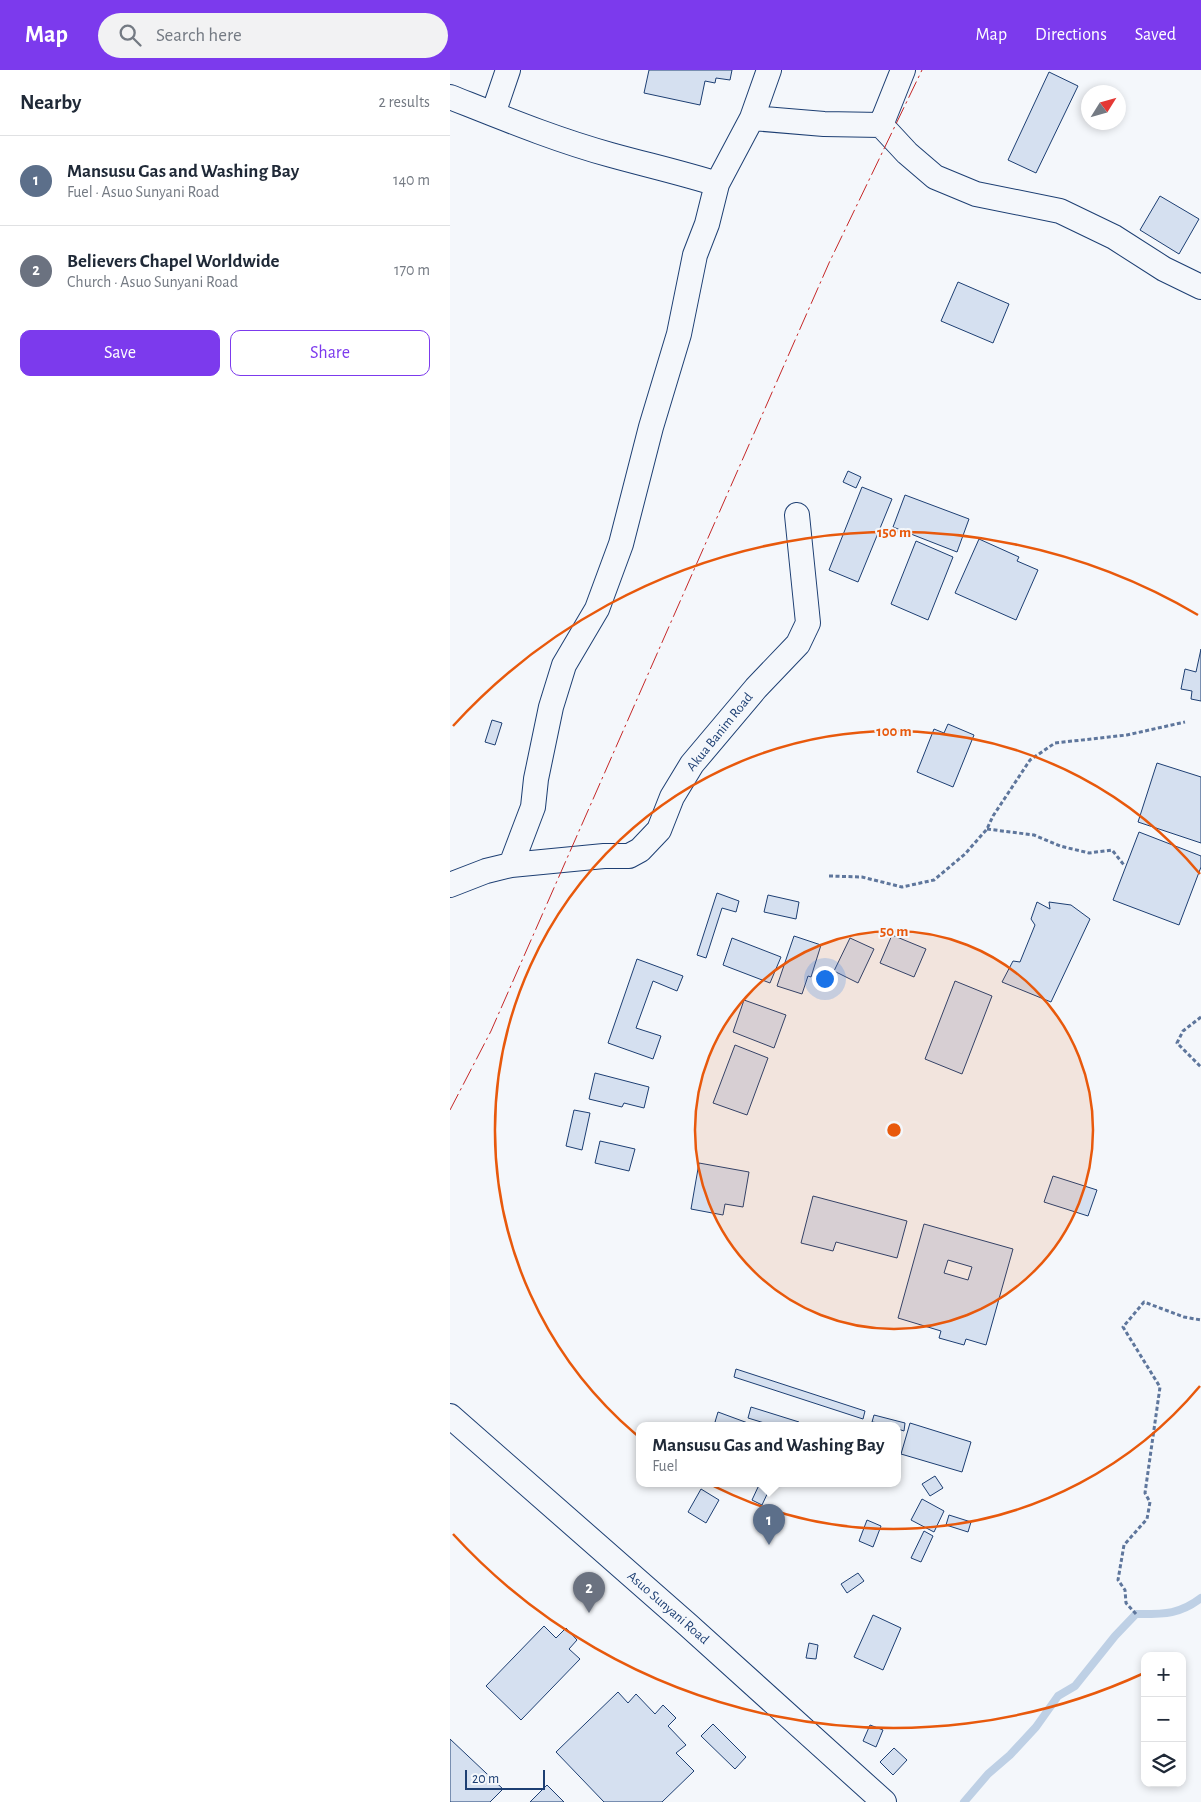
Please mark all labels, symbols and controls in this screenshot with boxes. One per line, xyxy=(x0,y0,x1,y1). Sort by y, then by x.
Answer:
search box xyxy=(98,13,448,58)
icon: search xyxy=(116,21,144,49)
text: Map xyxy=(25,23,68,47)
text: Search here xyxy=(156,26,242,45)
text: Map xyxy=(976,26,1007,44)
text: Directions xyxy=(1035,26,1107,44)
text: Saved xyxy=(1135,26,1176,44)
north arrow xyxy=(1081,85,1126,130)
text: Nearby xyxy=(20,92,81,113)
text: 2 results xyxy=(378,94,430,110)
text: Mansusu Gas and Washing Bay xyxy=(67,162,299,181)
text: 1 xyxy=(33,172,39,188)
text: 140 m xyxy=(393,172,430,188)
text: Fuel · Asuo Sunyani Road xyxy=(67,184,219,200)
text: Believers Chapel Worldwide xyxy=(67,252,280,271)
text: 2 xyxy=(32,262,40,278)
text: 170 m xyxy=(394,262,430,278)
text: Church · Asuo Sunyani Road xyxy=(67,274,238,290)
button: Save xyxy=(20,330,220,376)
button: Share xyxy=(230,330,430,376)
text: 150 m xyxy=(877,525,911,540)
street label: Akua Banim Road xyxy=(684,690,756,774)
text: 100 m xyxy=(876,724,912,739)
text: 50 m xyxy=(880,924,908,939)
your location xyxy=(812,966,838,992)
centre of rings xyxy=(885,1121,903,1139)
popup xyxy=(636,1422,901,1487)
text: Mansusu Gas and Washing Bay xyxy=(652,1436,885,1455)
text: Fuel xyxy=(652,1458,678,1474)
pin: 1 xyxy=(753,1504,785,1545)
street label: Asuo Sunyani Road xyxy=(625,1569,711,1647)
pin: 2 xyxy=(573,1572,605,1613)
map controls xyxy=(1141,1652,1186,1787)
button: + xyxy=(1141,1652,1186,1697)
button: − xyxy=(1141,1697,1186,1742)
button: layers xyxy=(1141,1742,1186,1787)
scale bar xyxy=(465,1767,545,1790)
text: 20 m xyxy=(472,1772,499,1786)

